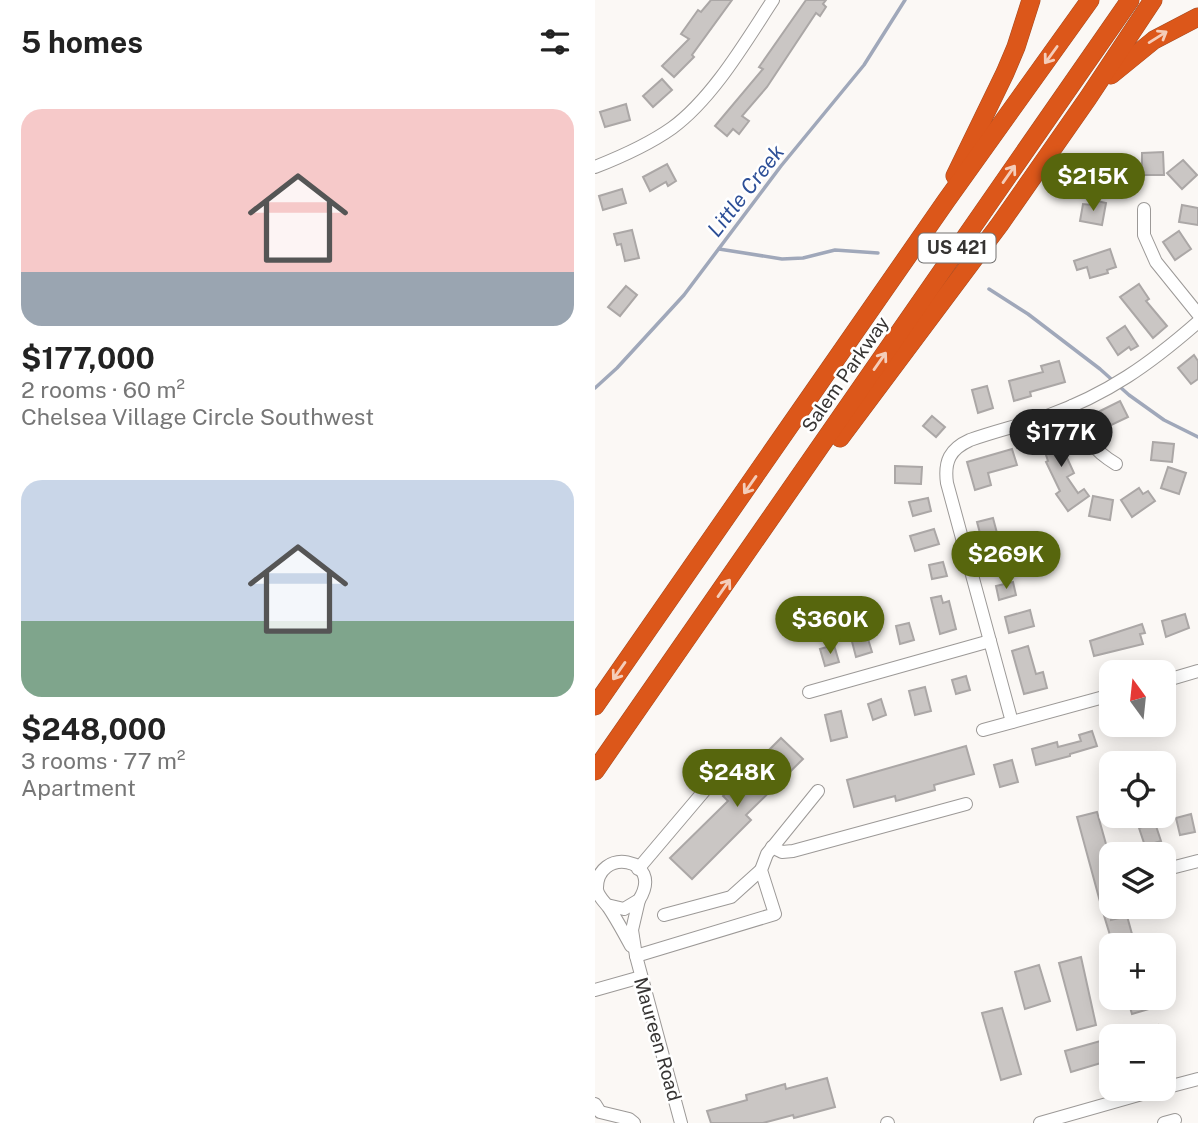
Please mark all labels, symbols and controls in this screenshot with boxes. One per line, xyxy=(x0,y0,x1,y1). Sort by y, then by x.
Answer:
icon: filters xyxy=(536,23,574,61)
text: 5 homes xyxy=(21,24,143,60)
one-way arrow xyxy=(1148,30,1168,44)
one-way arrow xyxy=(1043,45,1058,64)
water label: Little Creek xyxy=(702,139,790,242)
pin: $215K xyxy=(1044,154,1142,213)
icon: home xyxy=(235,155,361,281)
text: $215K xyxy=(1057,162,1129,189)
one-way arrow xyxy=(1002,164,1016,184)
road number: US 421 xyxy=(919,234,995,262)
street label: Salem Parkway xyxy=(797,312,893,436)
text: $177,000 xyxy=(21,340,155,376)
one-way arrow xyxy=(873,351,887,371)
text: 2 rooms · 60 m² xyxy=(21,376,185,403)
text: Chelsea Village Circle Southwest xyxy=(21,403,374,430)
pin: $177K xyxy=(1012,410,1110,469)
text: $177K xyxy=(1026,418,1096,445)
one-way arrow xyxy=(743,475,757,494)
icon: home xyxy=(235,526,361,652)
pin: $269K xyxy=(957,532,1055,591)
text: $269K xyxy=(967,540,1045,567)
one-way arrow xyxy=(717,579,731,598)
pin: $360K xyxy=(781,596,879,656)
text: $360K xyxy=(791,605,869,632)
north arrow xyxy=(1099,660,1176,737)
map controls xyxy=(1099,660,1176,1101)
one-way arrow xyxy=(612,661,627,680)
text: $248,000 xyxy=(21,711,166,747)
text: 3 rooms · 77 m² xyxy=(21,747,185,774)
pin: $248K xyxy=(688,750,786,809)
button: locate xyxy=(1099,751,1176,828)
text: $248K xyxy=(698,758,776,785)
text: Apartment xyxy=(21,774,136,801)
button: layers xyxy=(1099,842,1176,919)
button: + xyxy=(1099,933,1176,1010)
street label: Maureen Road xyxy=(630,975,686,1103)
button: − xyxy=(1099,1024,1176,1101)

